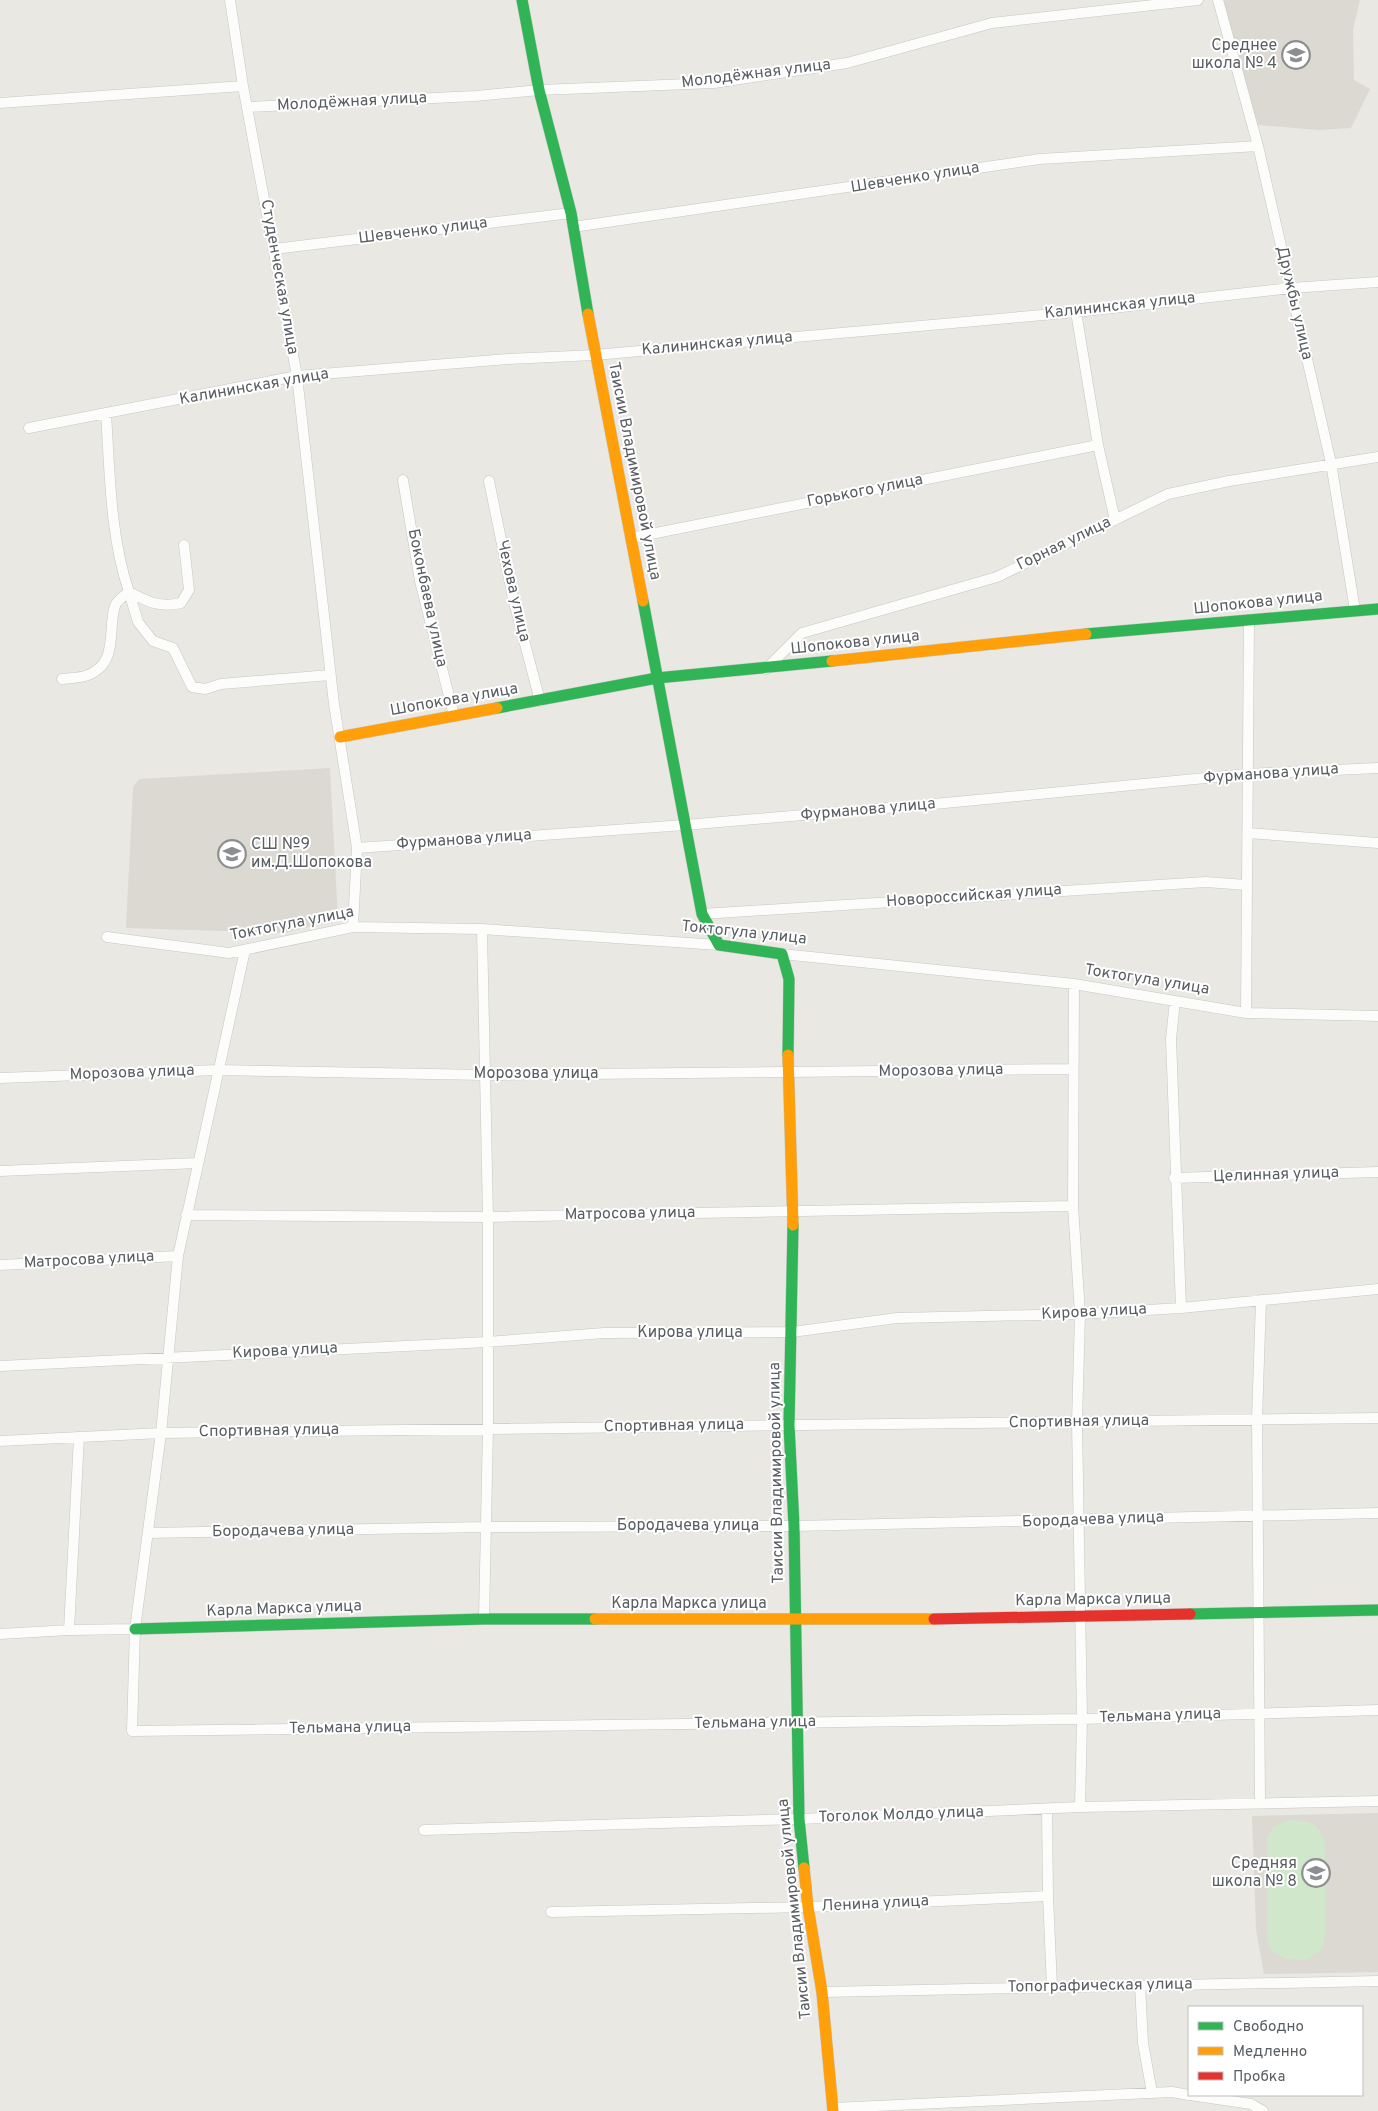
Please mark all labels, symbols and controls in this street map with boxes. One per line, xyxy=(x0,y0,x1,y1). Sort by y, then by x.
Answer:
place label: Среднее школа № 4 xyxy=(1192,36,1277,74)
school or university icon: Среднее школа № 4 xyxy=(1281,40,1311,70)
street label: Молодёжная улица xyxy=(680,55,832,93)
street label: Молодёжная улица xyxy=(276,88,428,116)
street label: Шевченко улица xyxy=(849,158,981,198)
street label: Студенческая улица xyxy=(255,198,303,356)
street label: Шевченко улица xyxy=(357,213,489,249)
street label: Дружбы улица xyxy=(1271,244,1317,362)
street label: Калининская улица xyxy=(1044,288,1196,324)
street label: Калининская улица xyxy=(641,327,793,361)
street label: Таисии Владимировой улица xyxy=(603,360,665,582)
street label: Калининская улица xyxy=(178,364,330,410)
street label: Горького улица xyxy=(805,470,925,512)
street label: Горная улица xyxy=(1013,513,1115,575)
street label: Боконбаева улица xyxy=(403,527,451,669)
street label: Чехова улица xyxy=(492,538,534,644)
street label: Шопокова улица xyxy=(1193,586,1323,620)
street label: Шопокова улица xyxy=(790,626,920,660)
street label: Шопокова улица xyxy=(388,679,520,721)
street label: Фурманова улица xyxy=(1203,759,1339,789)
street label: Фурманова улица xyxy=(800,794,936,826)
street label: Фурманова улица xyxy=(396,825,532,855)
place label: СШ №9 им.Д.Шопокова xyxy=(251,835,372,873)
school or university icon: СШ №9 им.Д.Шопокова xyxy=(217,839,247,869)
street label: Новороссийская улица xyxy=(886,880,1062,912)
street label: Токтогула улица xyxy=(228,902,356,946)
street label: Токтогула улица xyxy=(680,916,808,950)
street label: Токтогула улица xyxy=(1083,960,1211,1000)
street label: Морозова улица xyxy=(878,1060,1004,1082)
street label: Морозова улица xyxy=(69,1061,195,1085)
street label: Морозова улица xyxy=(474,1064,598,1084)
street label: Целинная улица xyxy=(1213,1163,1339,1187)
street label: Матросова улица xyxy=(564,1203,696,1225)
street label: Матросова улица xyxy=(23,1247,155,1273)
street label: Кирова улица xyxy=(1041,1299,1147,1325)
street label: Кирова улица xyxy=(637,1323,743,1343)
street label: Кирова улица xyxy=(232,1338,338,1364)
street label: Таисии Владимировой улица xyxy=(765,1362,789,1584)
street label: Спортивная улица xyxy=(1009,1411,1149,1433)
street label: Спортивная улица xyxy=(604,1415,744,1437)
street label: Спортивная улица xyxy=(199,1420,339,1442)
street label: Бородачева улица xyxy=(1022,1508,1164,1532)
street label: Бородачева улица xyxy=(617,1516,759,1536)
street label: Бородачева улица xyxy=(212,1520,354,1542)
street label: Карла Маркса улица xyxy=(1015,1589,1171,1611)
street label: Карла Маркса улица xyxy=(611,1594,767,1614)
street label: Карла Маркса улица xyxy=(206,1596,362,1622)
street label: Тельмана улица xyxy=(1099,1704,1221,1728)
street label: Тельмана улица xyxy=(694,1712,816,1734)
street label: Тельмана улица xyxy=(289,1717,411,1739)
street label: Таисии Владимировой улица xyxy=(773,1798,817,2020)
street label: Тоголок Молдо улица xyxy=(818,1802,984,1828)
place label: Средняя школа № 8 xyxy=(1212,1854,1297,1892)
school or university icon: Средняя школа № 8 xyxy=(1301,1858,1331,1888)
street label: Ленина улица xyxy=(821,1891,929,1917)
street label: Топографическая улица xyxy=(1007,1974,1193,1998)
legend xyxy=(1188,2006,1363,2096)
text: Свободно xyxy=(1233,2018,1304,2037)
text: Медленно xyxy=(1233,2043,1307,2062)
text: Пробка xyxy=(1233,2068,1285,2087)

